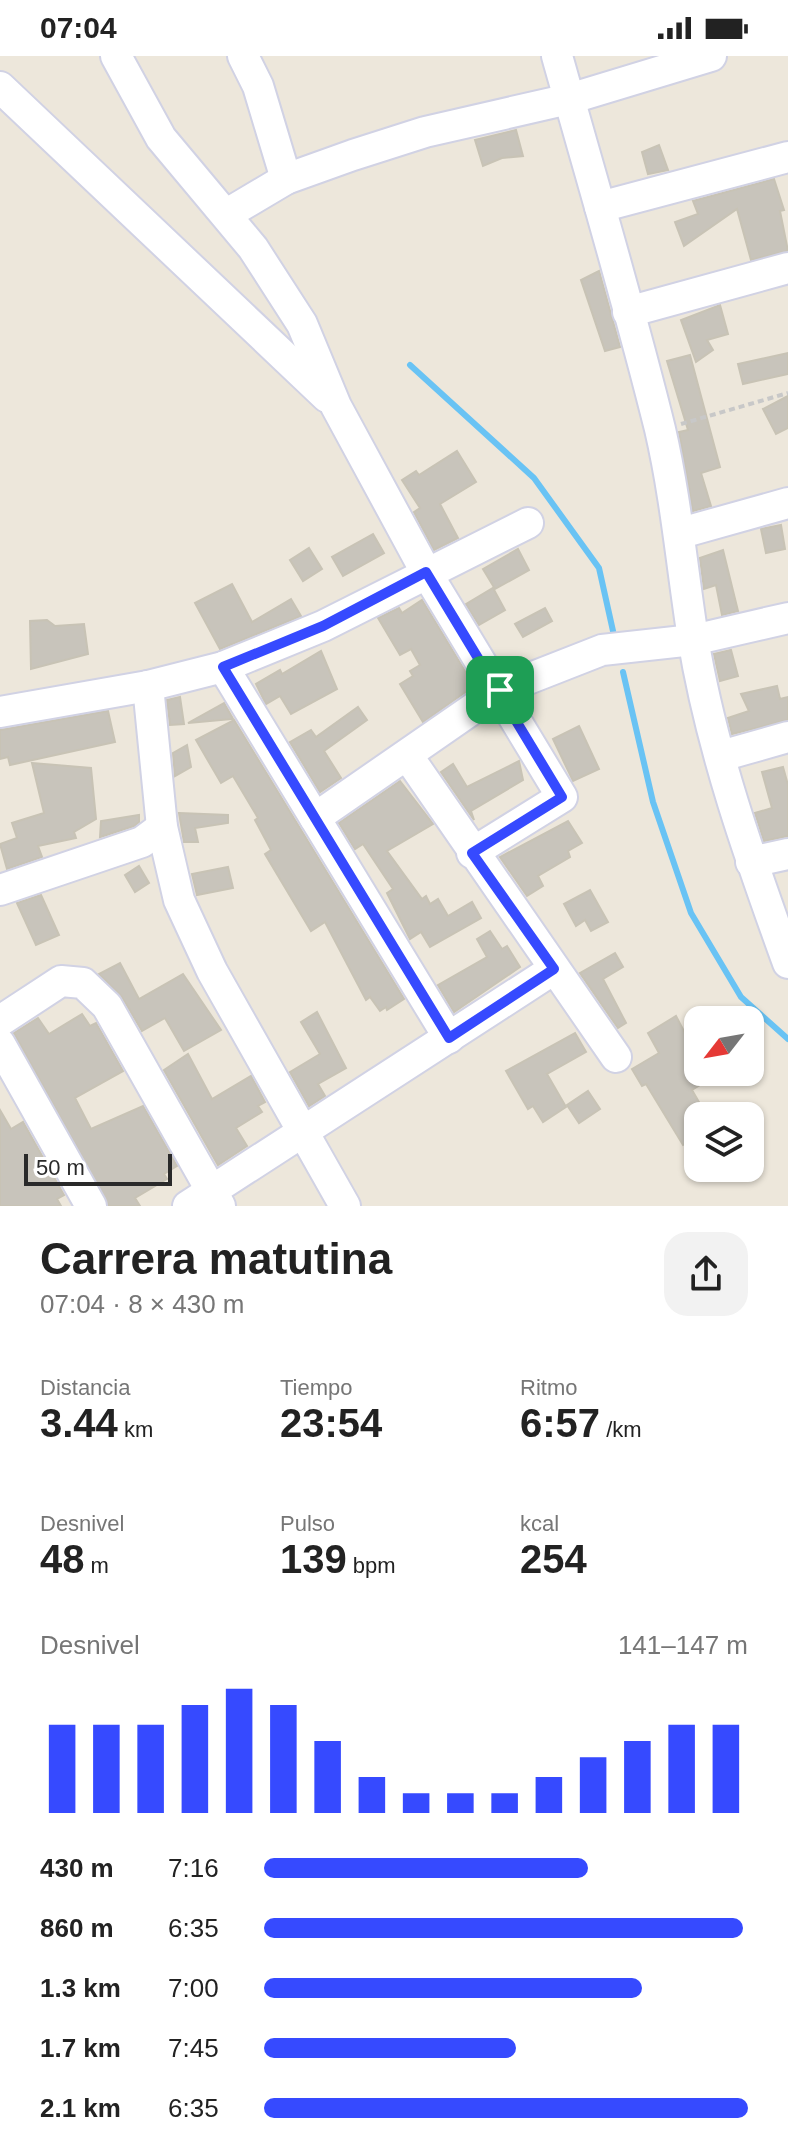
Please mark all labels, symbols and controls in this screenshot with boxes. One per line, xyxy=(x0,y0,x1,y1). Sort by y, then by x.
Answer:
text: 07:04 xyxy=(40,11,117,44)
pin xyxy=(466,656,534,724)
icon: arrive xyxy=(478,668,522,712)
north arrow xyxy=(684,1006,764,1086)
map controls xyxy=(684,1006,764,1182)
button: layers xyxy=(684,1102,764,1182)
scale bar xyxy=(24,1150,172,1186)
text: 50 m xyxy=(36,1155,85,1180)
button: share xyxy=(664,1232,748,1316)
text: Carrera matutina xyxy=(40,1234,392,1283)
text: 07:04 · 8 × 430 m xyxy=(40,1289,245,1319)
text: Distancia xyxy=(40,1375,130,1400)
text: Tiempo xyxy=(280,1375,353,1400)
text: Ritmo xyxy=(520,1375,577,1400)
text: 3.44 xyxy=(40,1401,118,1445)
text: 23:54 xyxy=(280,1401,382,1445)
text: 6:57 xyxy=(520,1401,600,1445)
text: km xyxy=(118,1417,153,1442)
text: /km xyxy=(600,1417,642,1442)
text: Desnivel xyxy=(40,1511,124,1536)
text: Pulso xyxy=(280,1511,335,1536)
text: kcal xyxy=(520,1511,559,1536)
text: 48 xyxy=(40,1537,85,1581)
text: 139 xyxy=(280,1537,347,1581)
text: 254 xyxy=(520,1537,587,1581)
text: m xyxy=(85,1553,109,1578)
text: bpm xyxy=(347,1553,396,1578)
text: Desnivel xyxy=(40,1630,140,1660)
text: 141–147 m xyxy=(618,1630,748,1660)
text: 430 m xyxy=(40,1853,114,1883)
text: 7:16 xyxy=(168,1853,219,1883)
text: 860 m xyxy=(40,1913,114,1943)
text: 6:35 xyxy=(168,1913,219,1943)
text: 1.3 km xyxy=(40,1973,121,2003)
text: 7:00 xyxy=(168,1973,219,2003)
text: 1.7 km xyxy=(40,2033,121,2063)
text: 7:45 xyxy=(168,2033,219,2063)
text: 2.1 km xyxy=(40,2093,121,2123)
text: 6:35 xyxy=(168,2093,219,2123)

